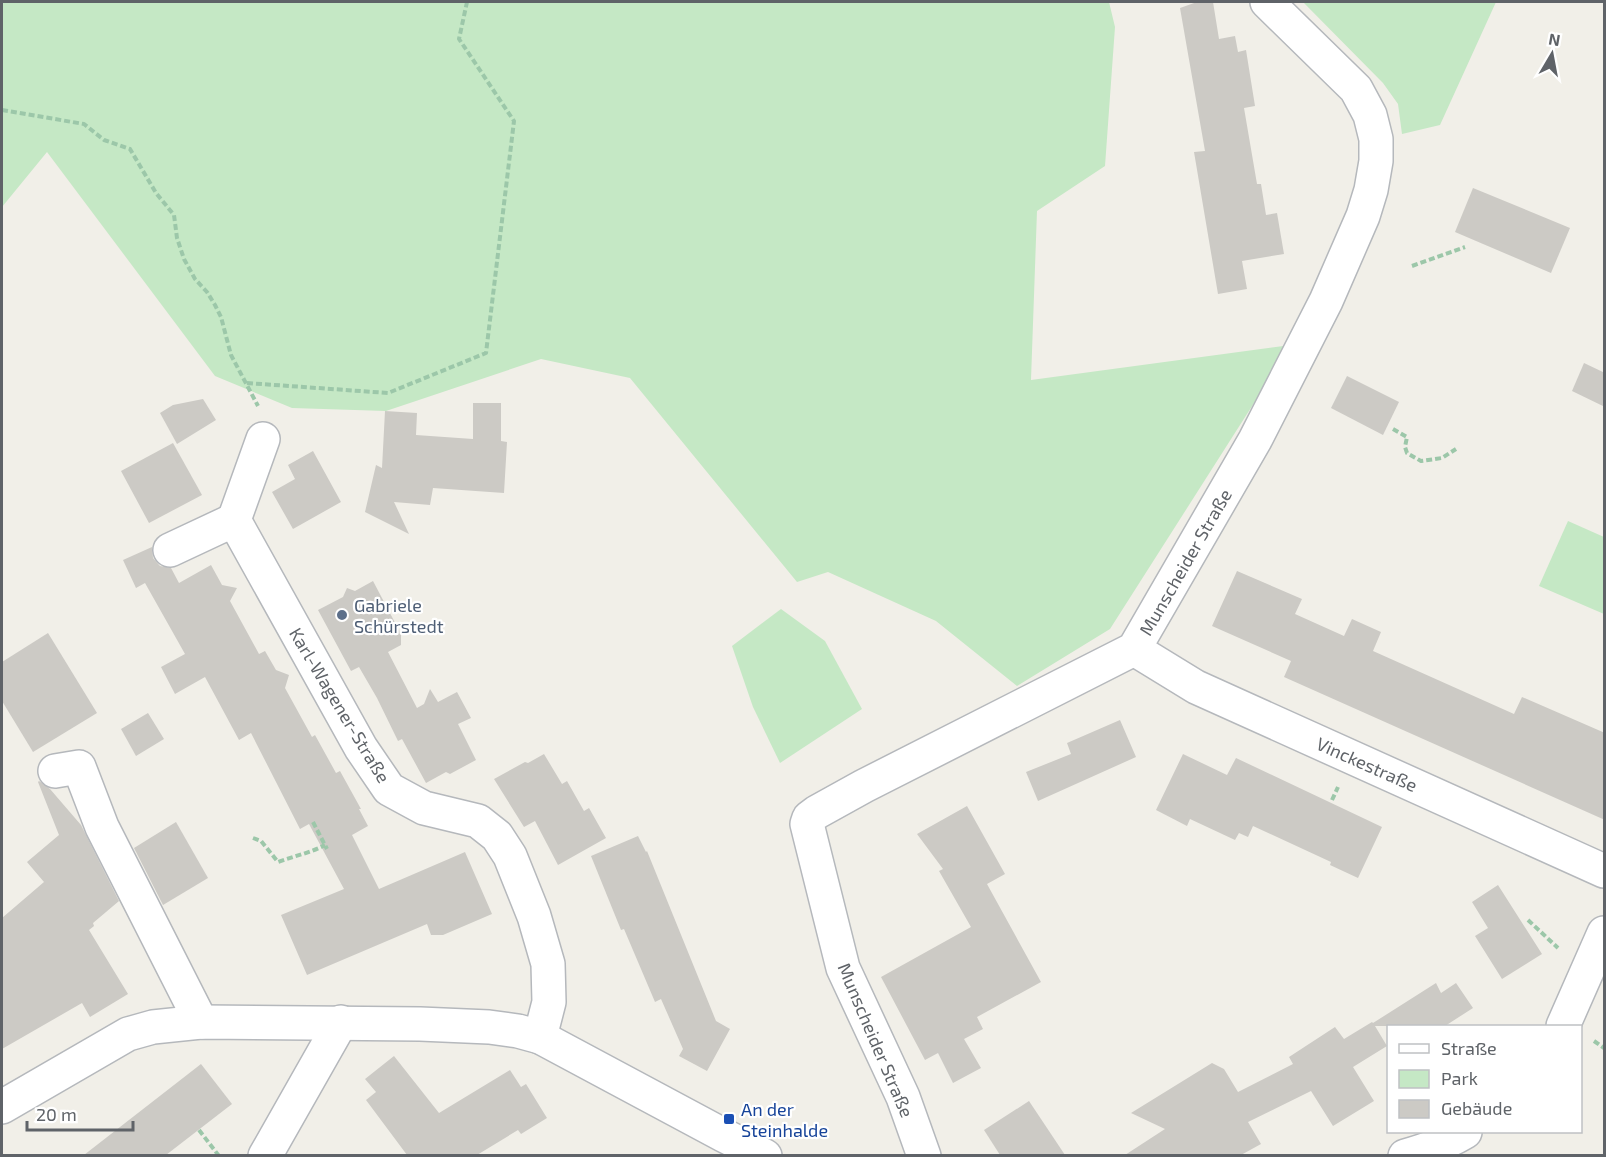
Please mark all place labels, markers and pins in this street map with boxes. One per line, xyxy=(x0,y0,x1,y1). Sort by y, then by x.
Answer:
place label: Gabriele Schürstedt xyxy=(354,594,444,637)
marker: Gabriele Schürstedt xyxy=(335,608,349,622)
place label: An der Steinhalde xyxy=(741,1098,828,1141)
marker: An der Steinhalde xyxy=(722,1112,736,1126)

